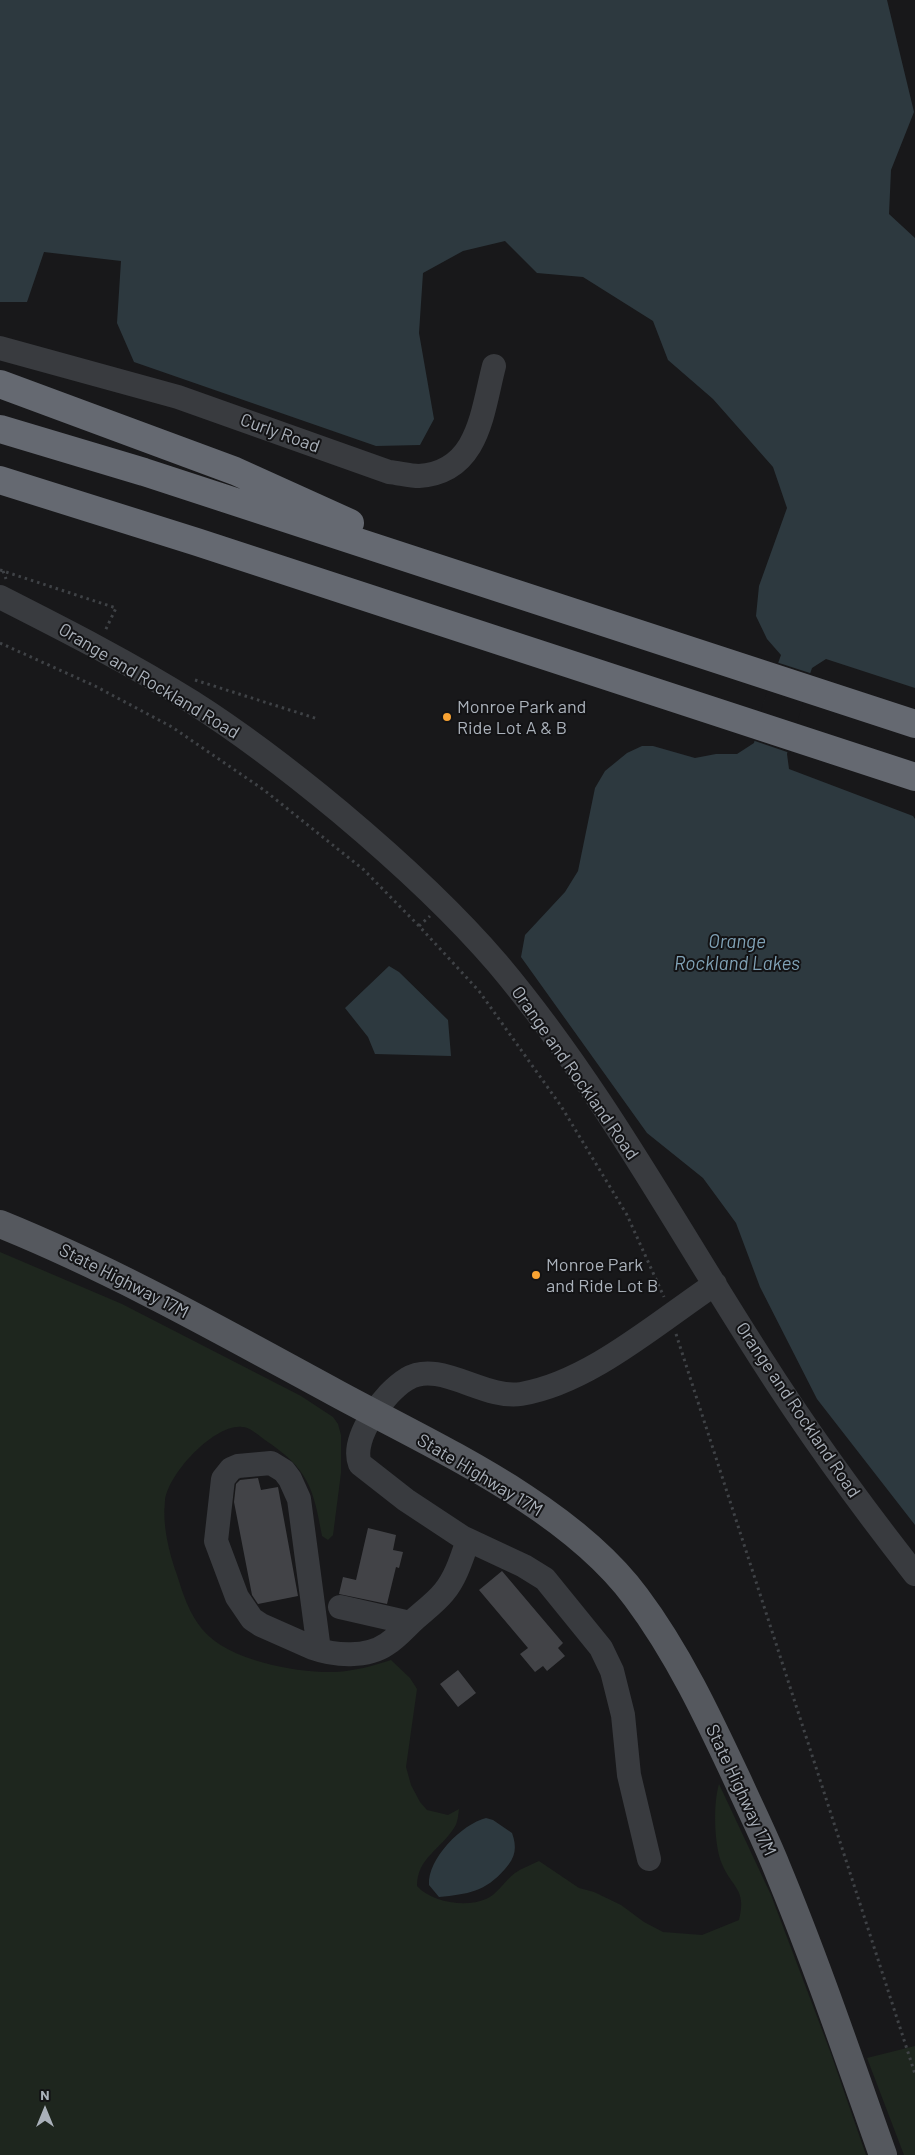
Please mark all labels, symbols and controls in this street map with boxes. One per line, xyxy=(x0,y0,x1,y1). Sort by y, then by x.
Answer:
street label: Curly Road xyxy=(237,409,323,457)
street label: Orange and Rockland Road xyxy=(55,618,243,744)
place label: Monroe Park and Ride Lot A & B xyxy=(457,696,586,739)
marker: Monroe Park and Ride Lot A & B xyxy=(441,711,453,723)
water label: Orange Rockland Lakes xyxy=(674,931,800,975)
street label: Orange and Rockland Road xyxy=(507,982,643,1164)
street label: State Highway 17M xyxy=(56,1239,192,1323)
place label: Monroe Park and Ride Lot B xyxy=(546,1254,658,1296)
marker: Monroe Park and Ride Lot B xyxy=(530,1269,542,1281)
street label: Orange and Rockland Road xyxy=(731,1318,865,1502)
street label: State Highway 17M xyxy=(413,1429,547,1521)
street label: State Highway 17M xyxy=(701,1721,781,1859)
north arrow xyxy=(20,2085,70,2135)
text: N xyxy=(40,2086,50,2103)

